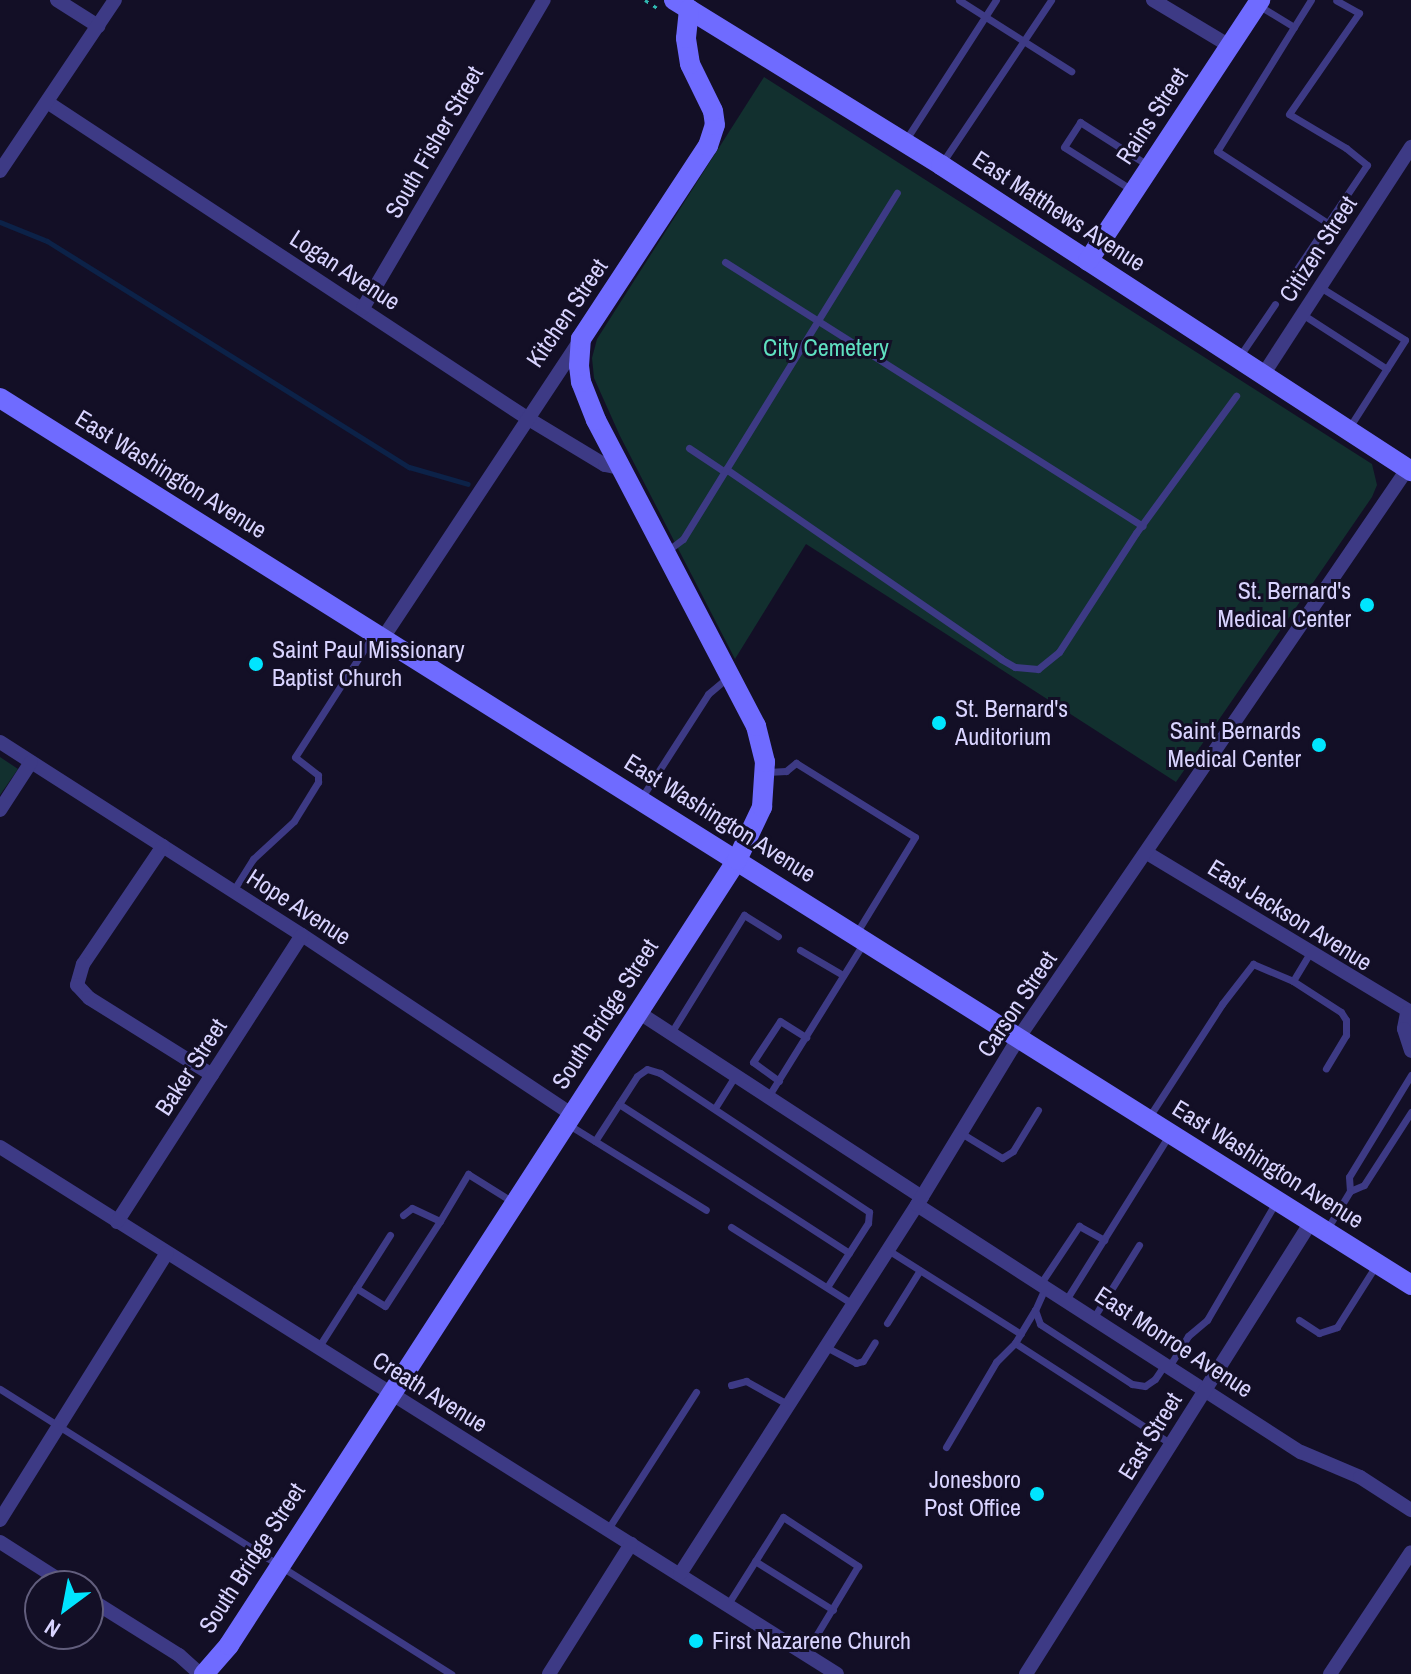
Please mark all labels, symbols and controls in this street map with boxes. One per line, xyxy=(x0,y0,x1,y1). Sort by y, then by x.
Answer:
street label: South Fisher Street xyxy=(379,61,489,223)
street label: Rains Street xyxy=(1110,62,1194,170)
street label: East Matthews Avenue xyxy=(967,144,1151,278)
street label: Citizen Street xyxy=(1273,191,1363,307)
street label: Logan Avenue xyxy=(284,223,406,317)
street label: Kitchen Street xyxy=(520,253,614,373)
park label: City Cemetery xyxy=(763,334,889,362)
street label: East Washington Avenue xyxy=(70,403,272,545)
place label: St. Bernard's Medical Center xyxy=(1218,577,1351,633)
marker: St. Bernard's Medical Center xyxy=(1358,596,1376,614)
place label: Saint Paul Missionary Baptist Church xyxy=(272,636,465,692)
marker: Saint Paul Missionary Baptist Church xyxy=(247,655,265,673)
place label: St. Bernard's Auditorium xyxy=(955,695,1068,751)
marker: St. Bernard's Auditorium xyxy=(930,714,948,732)
place label: Saint Bernards Medical Center xyxy=(1168,717,1301,773)
marker: Saint Bernards Medical Center xyxy=(1308,734,1330,756)
street label: East Washington Avenue xyxy=(619,747,821,889)
street label: East Jackson Avenue xyxy=(1202,853,1378,977)
street label: Hope Avenue xyxy=(241,863,357,951)
street label: South Bridge Street xyxy=(546,934,664,1094)
street label: Carson Street xyxy=(971,946,1063,1062)
street label: Baker Street xyxy=(149,1013,233,1121)
street label: East Washington Avenue xyxy=(1167,1093,1369,1235)
street label: East Monroe Avenue xyxy=(1089,1280,1259,1404)
street label: Creath Avenue xyxy=(367,1345,493,1439)
street label: East Street xyxy=(1112,1387,1188,1485)
place label: Jonesboro Post Office xyxy=(924,1466,1021,1522)
street label: South Bridge Street xyxy=(193,1478,311,1638)
marker: Jonesboro Post Office xyxy=(1028,1485,1046,1503)
north arrow xyxy=(24,1570,104,1650)
text: N xyxy=(39,1612,66,1645)
place label: First Nazarene Church xyxy=(712,1627,911,1655)
marker: First Nazarene Church xyxy=(687,1632,705,1650)

